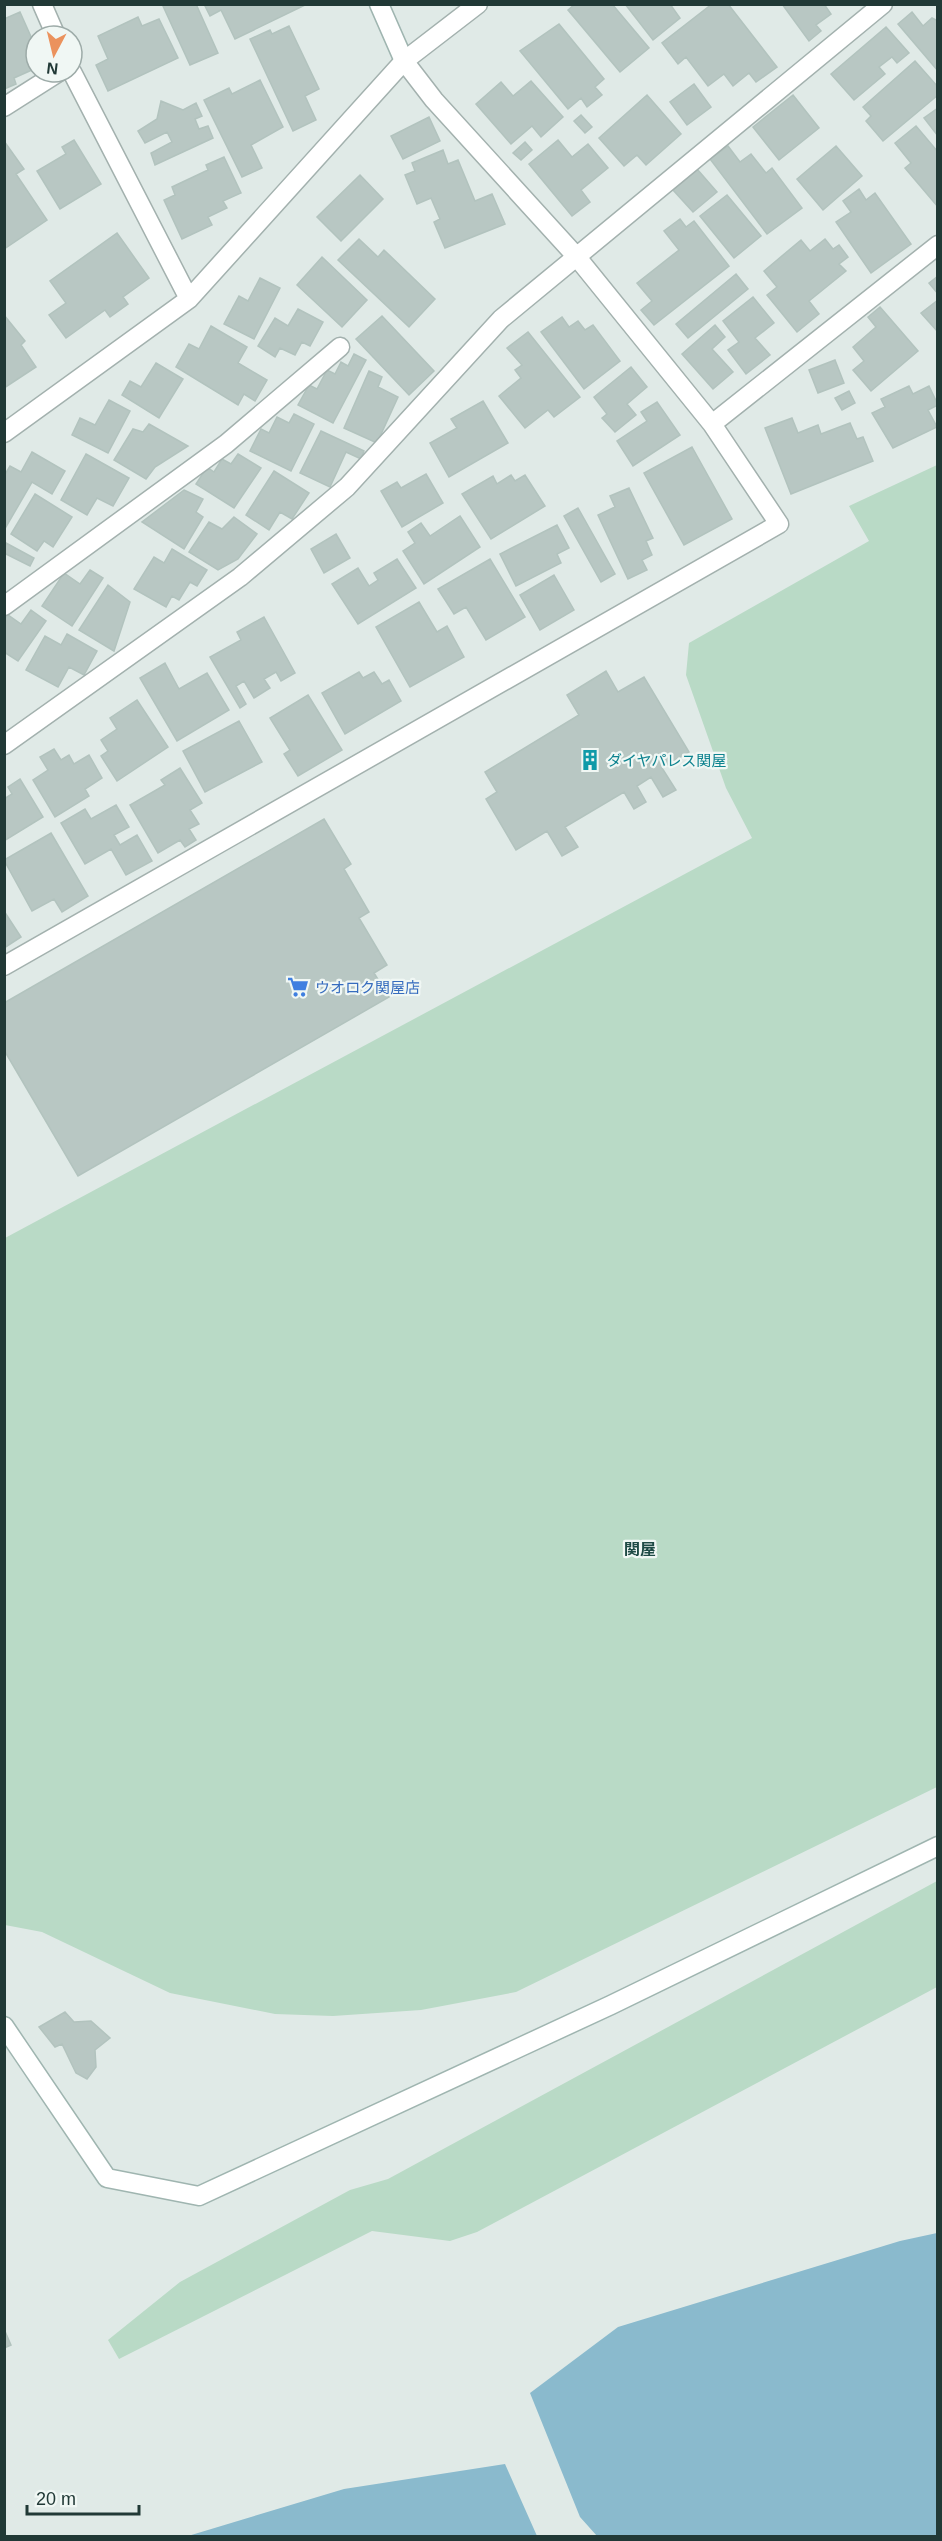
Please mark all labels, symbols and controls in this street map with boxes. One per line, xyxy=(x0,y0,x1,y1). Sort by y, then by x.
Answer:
north arrow xyxy=(24,24,84,84)
text: N xyxy=(45,59,59,78)
building icon: ダイヤパレス関屋 xyxy=(578,748,602,772)
place label: ダイヤパレス関屋 xyxy=(607,752,726,769)
supermarket icon: ウオロク関屋店 xyxy=(286,975,310,999)
place label: ウオロク関屋店 xyxy=(315,979,420,996)
district label: 関屋 xyxy=(624,1541,656,1558)
scale bar xyxy=(27,2478,140,2516)
text: 20 m xyxy=(36,2489,76,2509)

